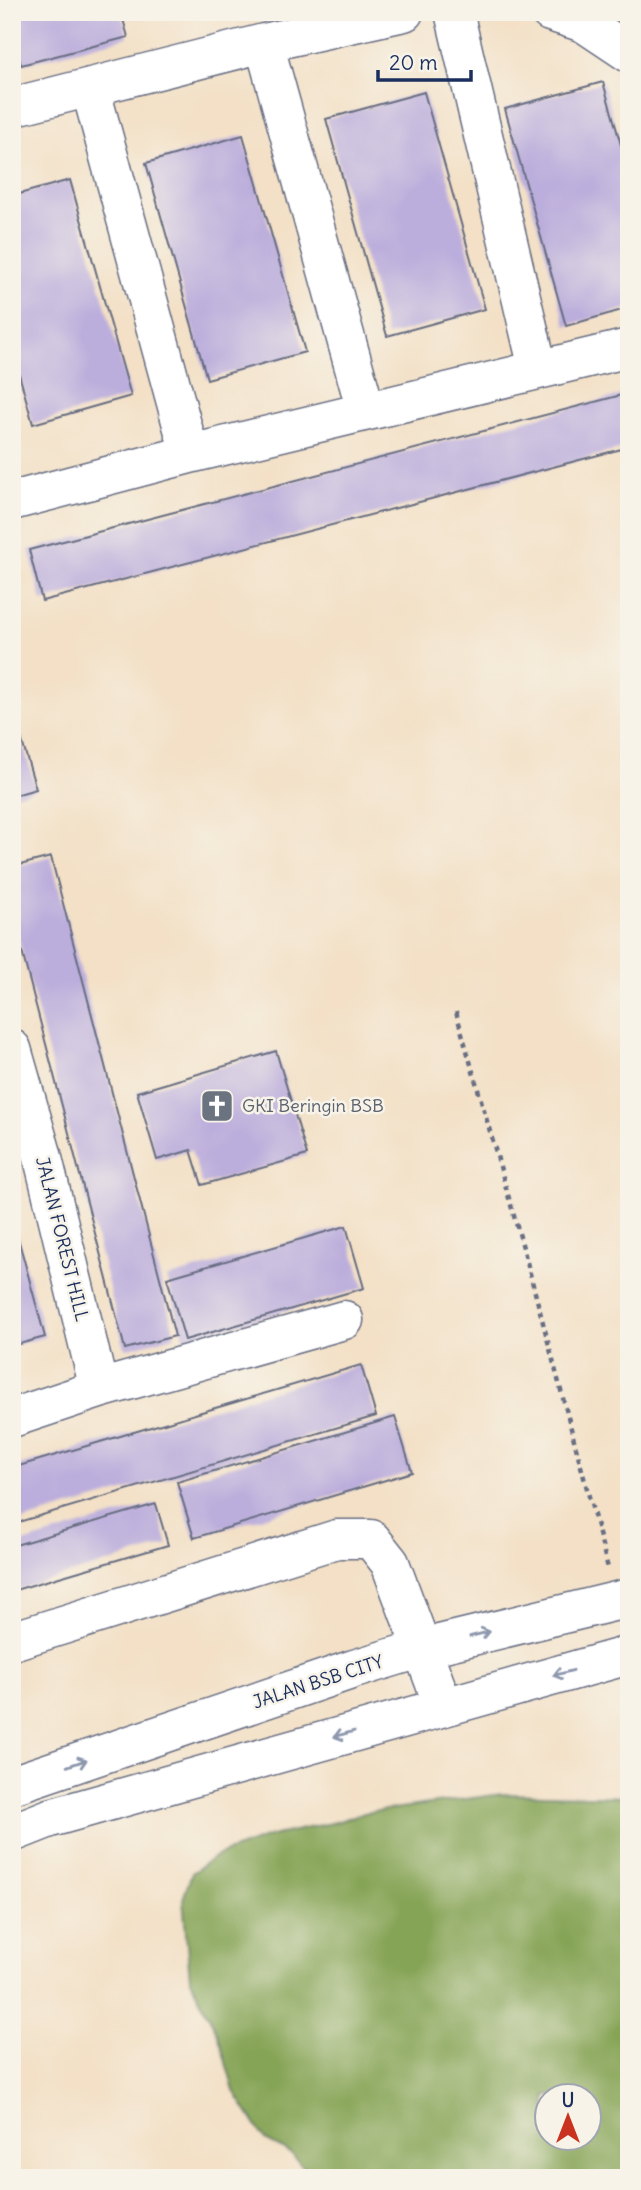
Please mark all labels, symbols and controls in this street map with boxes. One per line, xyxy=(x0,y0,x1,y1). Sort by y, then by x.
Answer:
scale bar xyxy=(378,38,471,82)
text: 20 m xyxy=(389,49,438,76)
church icon: GKI Beringin BSB xyxy=(198,1087,236,1125)
place label: GKI Beringin BSB xyxy=(242,1094,384,1117)
street label: JALAN FOREST HILL xyxy=(31,1154,94,1324)
one-way arrow xyxy=(468,1627,491,1640)
street label: JALAN BSB CITY xyxy=(250,1650,386,1713)
one-way arrow xyxy=(552,1667,575,1680)
one-way arrow xyxy=(333,1728,356,1741)
one-way arrow xyxy=(65,1756,87,1768)
north arrow xyxy=(532,2082,602,2152)
text: U xyxy=(562,2088,574,2112)

